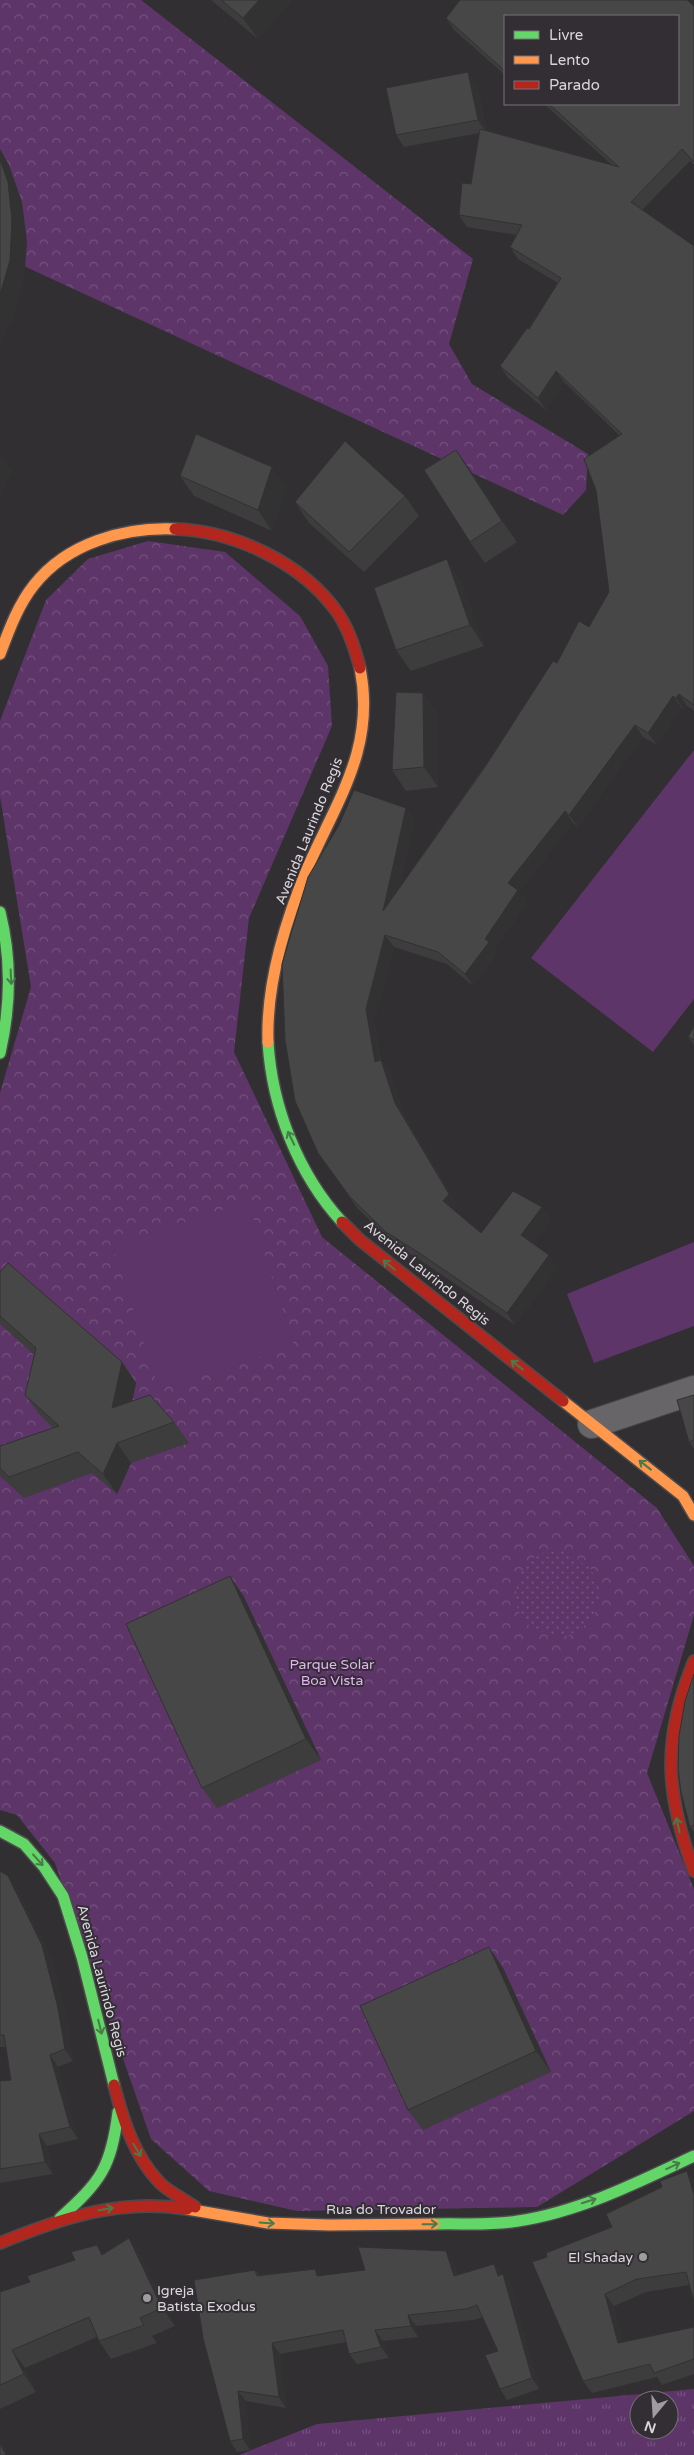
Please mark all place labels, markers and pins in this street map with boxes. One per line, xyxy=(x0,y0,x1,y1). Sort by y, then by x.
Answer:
place label: El Shaday xyxy=(568,2249,633,2266)
marker: El Shaday xyxy=(637,2251,649,2263)
place label: Igreja Batista Exodus xyxy=(157,2282,256,2315)
marker: Igreja Batista Exodus xyxy=(141,2292,153,2304)

